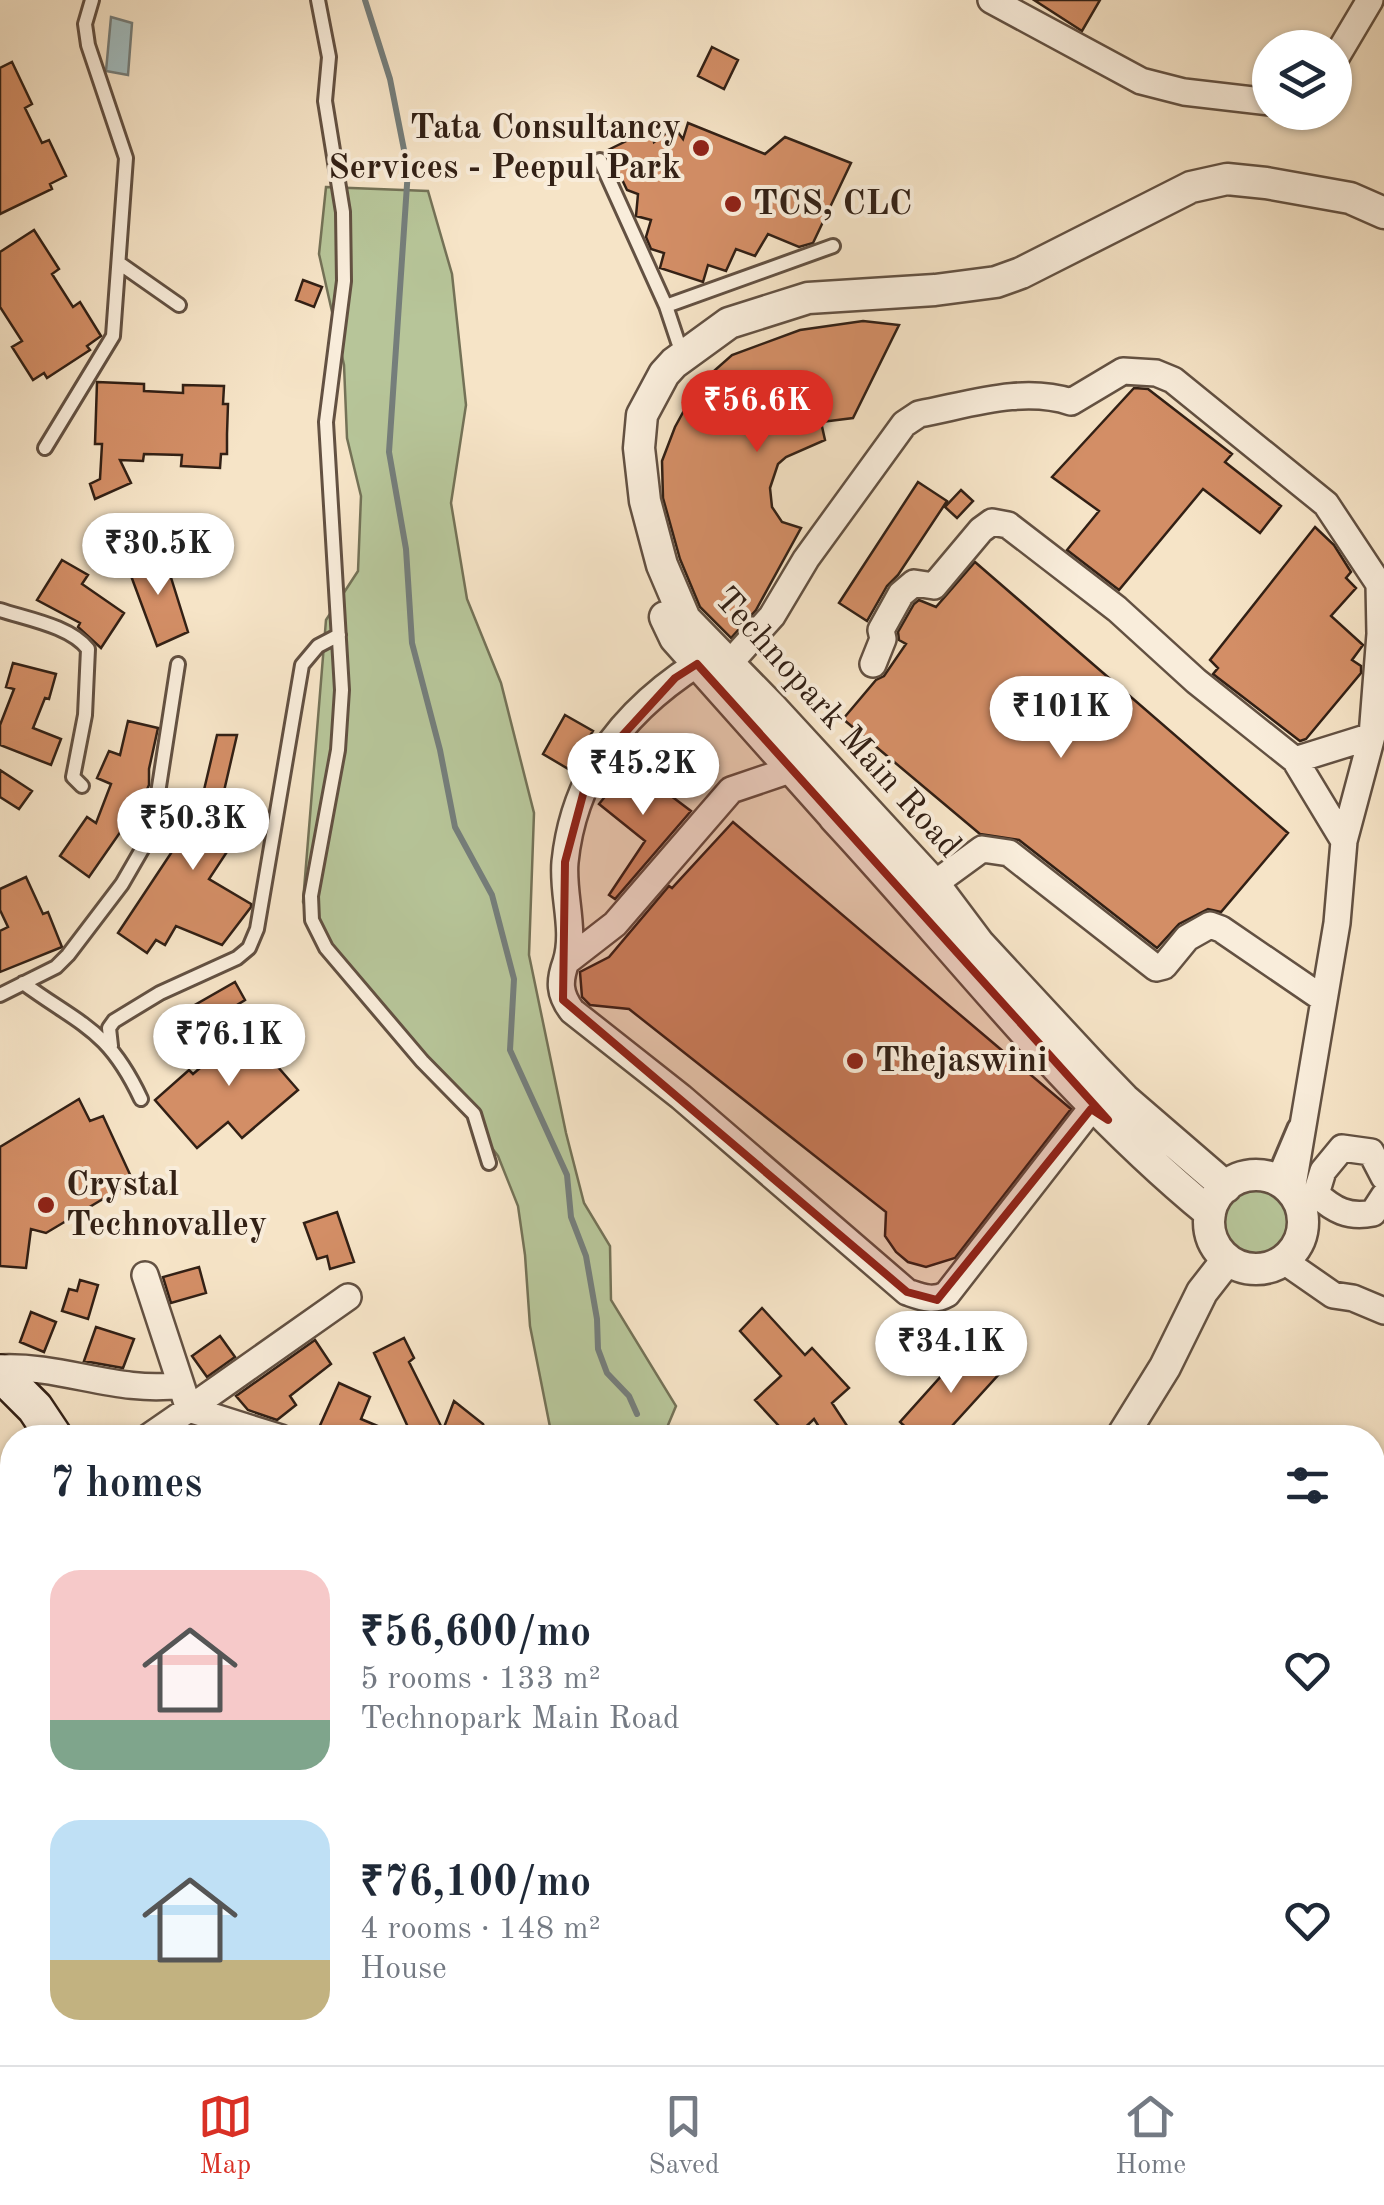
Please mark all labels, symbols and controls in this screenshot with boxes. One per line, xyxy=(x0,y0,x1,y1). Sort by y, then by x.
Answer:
map controls xyxy=(1252,30,1352,130)
button: layers xyxy=(1252,30,1352,130)
place label: Tata Consultancy Services - Peepul Park xyxy=(328,111,681,186)
marker: Tata Consultancy Services - Peepul Park xyxy=(690,137,712,159)
place label: TCS, CLC xyxy=(753,187,912,222)
marker: TCS, CLC xyxy=(722,193,744,215)
pin: ₹56.6K xyxy=(676,370,838,455)
text: ₹56.6K xyxy=(703,386,811,418)
pin: ₹30.5K xyxy=(77,513,239,598)
text: ₹30.5K xyxy=(104,529,212,561)
street label: Technopark Main Road xyxy=(707,581,967,865)
pin: ₹101K xyxy=(991,676,1131,761)
text: ₹101K xyxy=(1012,692,1110,724)
pin: ₹45.2K xyxy=(562,733,724,818)
text: ₹45.2K xyxy=(589,749,697,781)
pin: ₹50.3K xyxy=(112,788,274,873)
text: ₹50.3K xyxy=(139,804,247,836)
pin: ₹76.1K xyxy=(148,1004,310,1089)
text: ₹76.1K xyxy=(175,1020,283,1052)
place label: Thejaswini xyxy=(875,1044,1048,1079)
marker: Thejaswini xyxy=(844,1050,866,1072)
place label: Crystal Technovalley xyxy=(66,1168,267,1243)
marker: Crystal Technovalley xyxy=(35,1194,57,1216)
pin: ₹34.1K xyxy=(870,1311,1032,1396)
text: ₹34.1K xyxy=(897,1327,1005,1359)
icon: filters xyxy=(1280,1458,1335,1513)
text: 7 homes xyxy=(50,1464,202,1506)
icon: home xyxy=(130,1610,250,1730)
text: ₹56,600/mo xyxy=(360,1613,591,1655)
icon: heart xyxy=(1280,1643,1335,1698)
text: 5 rooms · 133 m² xyxy=(360,1664,601,1696)
text: Technopark Main Road xyxy=(360,1704,680,1736)
icon: home xyxy=(130,1860,250,1980)
text: ₹76,100/mo xyxy=(360,1863,591,1905)
icon: heart xyxy=(1280,1893,1335,1948)
text: 4 rooms · 148 m² xyxy=(360,1914,601,1946)
text: House xyxy=(360,1954,447,1986)
tab: Map xyxy=(198,2089,253,2184)
tab: Saved xyxy=(648,2089,720,2184)
tab: Home xyxy=(1115,2089,1186,2184)

